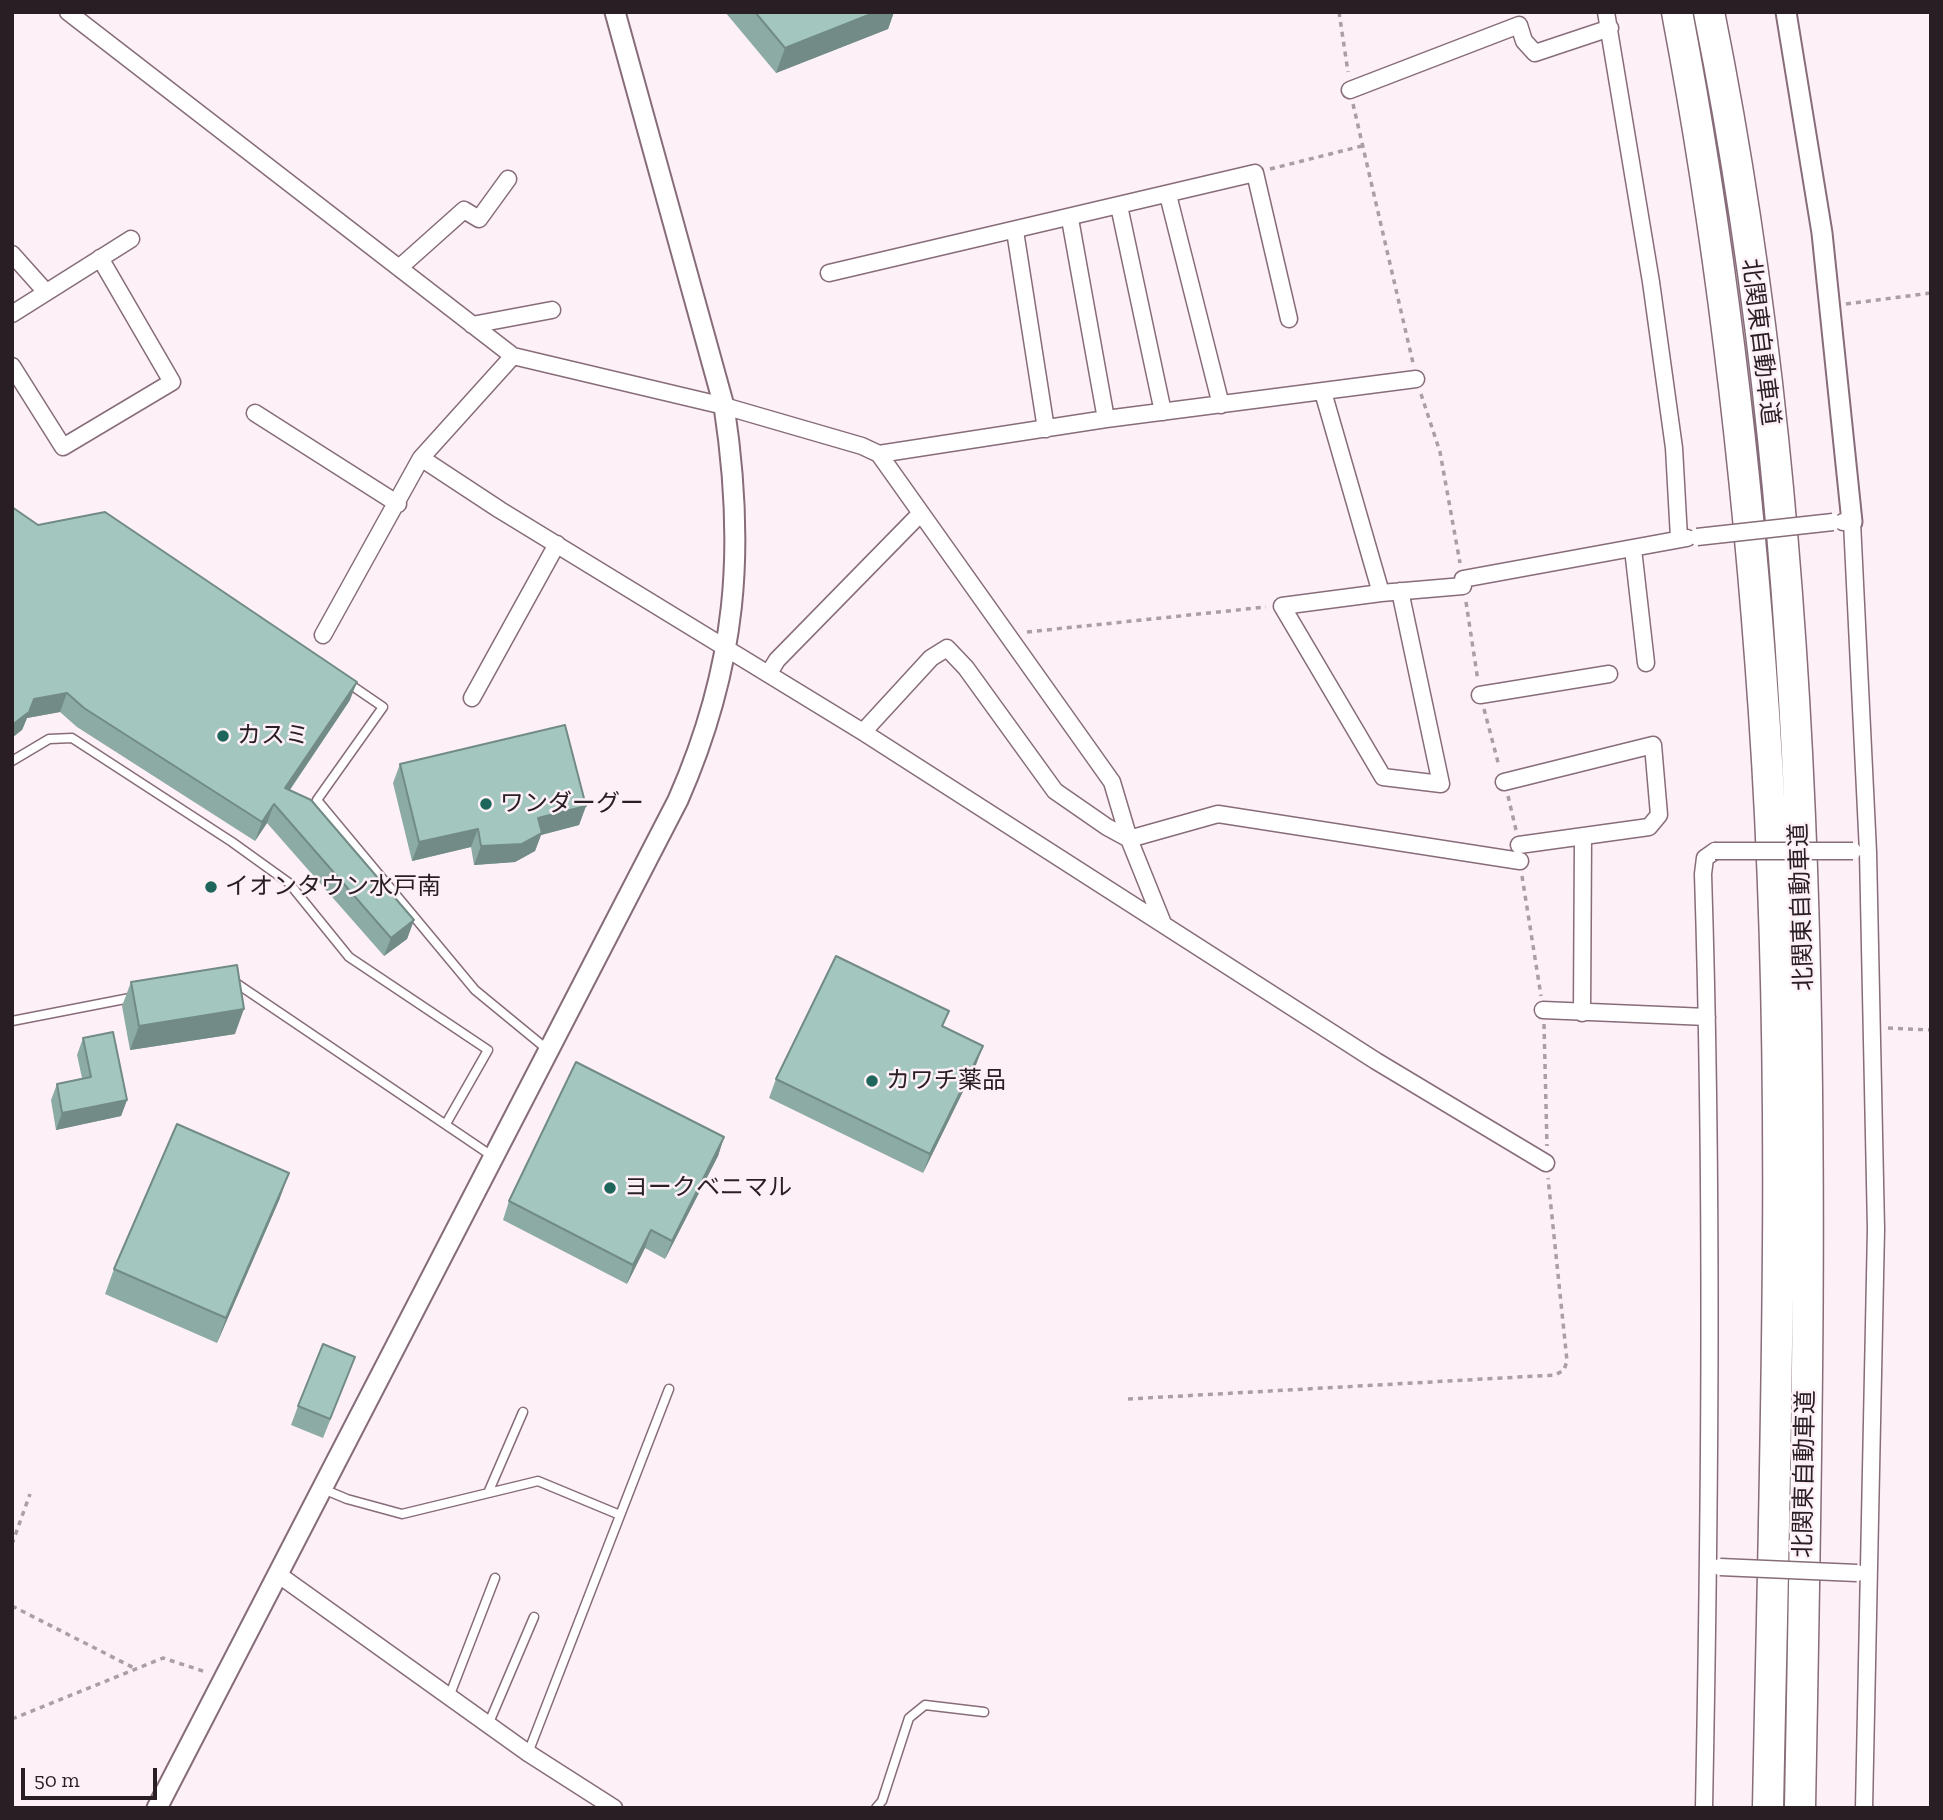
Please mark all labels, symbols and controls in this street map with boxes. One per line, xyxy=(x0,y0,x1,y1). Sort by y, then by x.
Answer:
street label: 北関東自動車道 xyxy=(1735,257,1785,427)
place label: カスミ xyxy=(237,722,309,750)
marker: カスミ xyxy=(215,728,231,744)
place label: ワンダーグー xyxy=(500,790,644,818)
marker: ワンダーグー xyxy=(478,796,494,812)
street label: 北関東自動車道 xyxy=(1785,823,1819,991)
place label: イオンタウン水戸南 xyxy=(225,873,441,901)
marker: イオンタウン水戸南 xyxy=(203,879,219,895)
place label: カワチ薬品 xyxy=(886,1067,1006,1095)
marker: カワチ薬品 xyxy=(864,1073,880,1089)
place label: ヨークベニマル xyxy=(624,1174,792,1202)
marker: ヨークベニマル xyxy=(602,1180,618,1196)
street label: 北関東自動車道 xyxy=(1789,1390,1821,1558)
scale bar xyxy=(24,1754,161,1798)
text: 50 m xyxy=(34,1767,80,1792)

